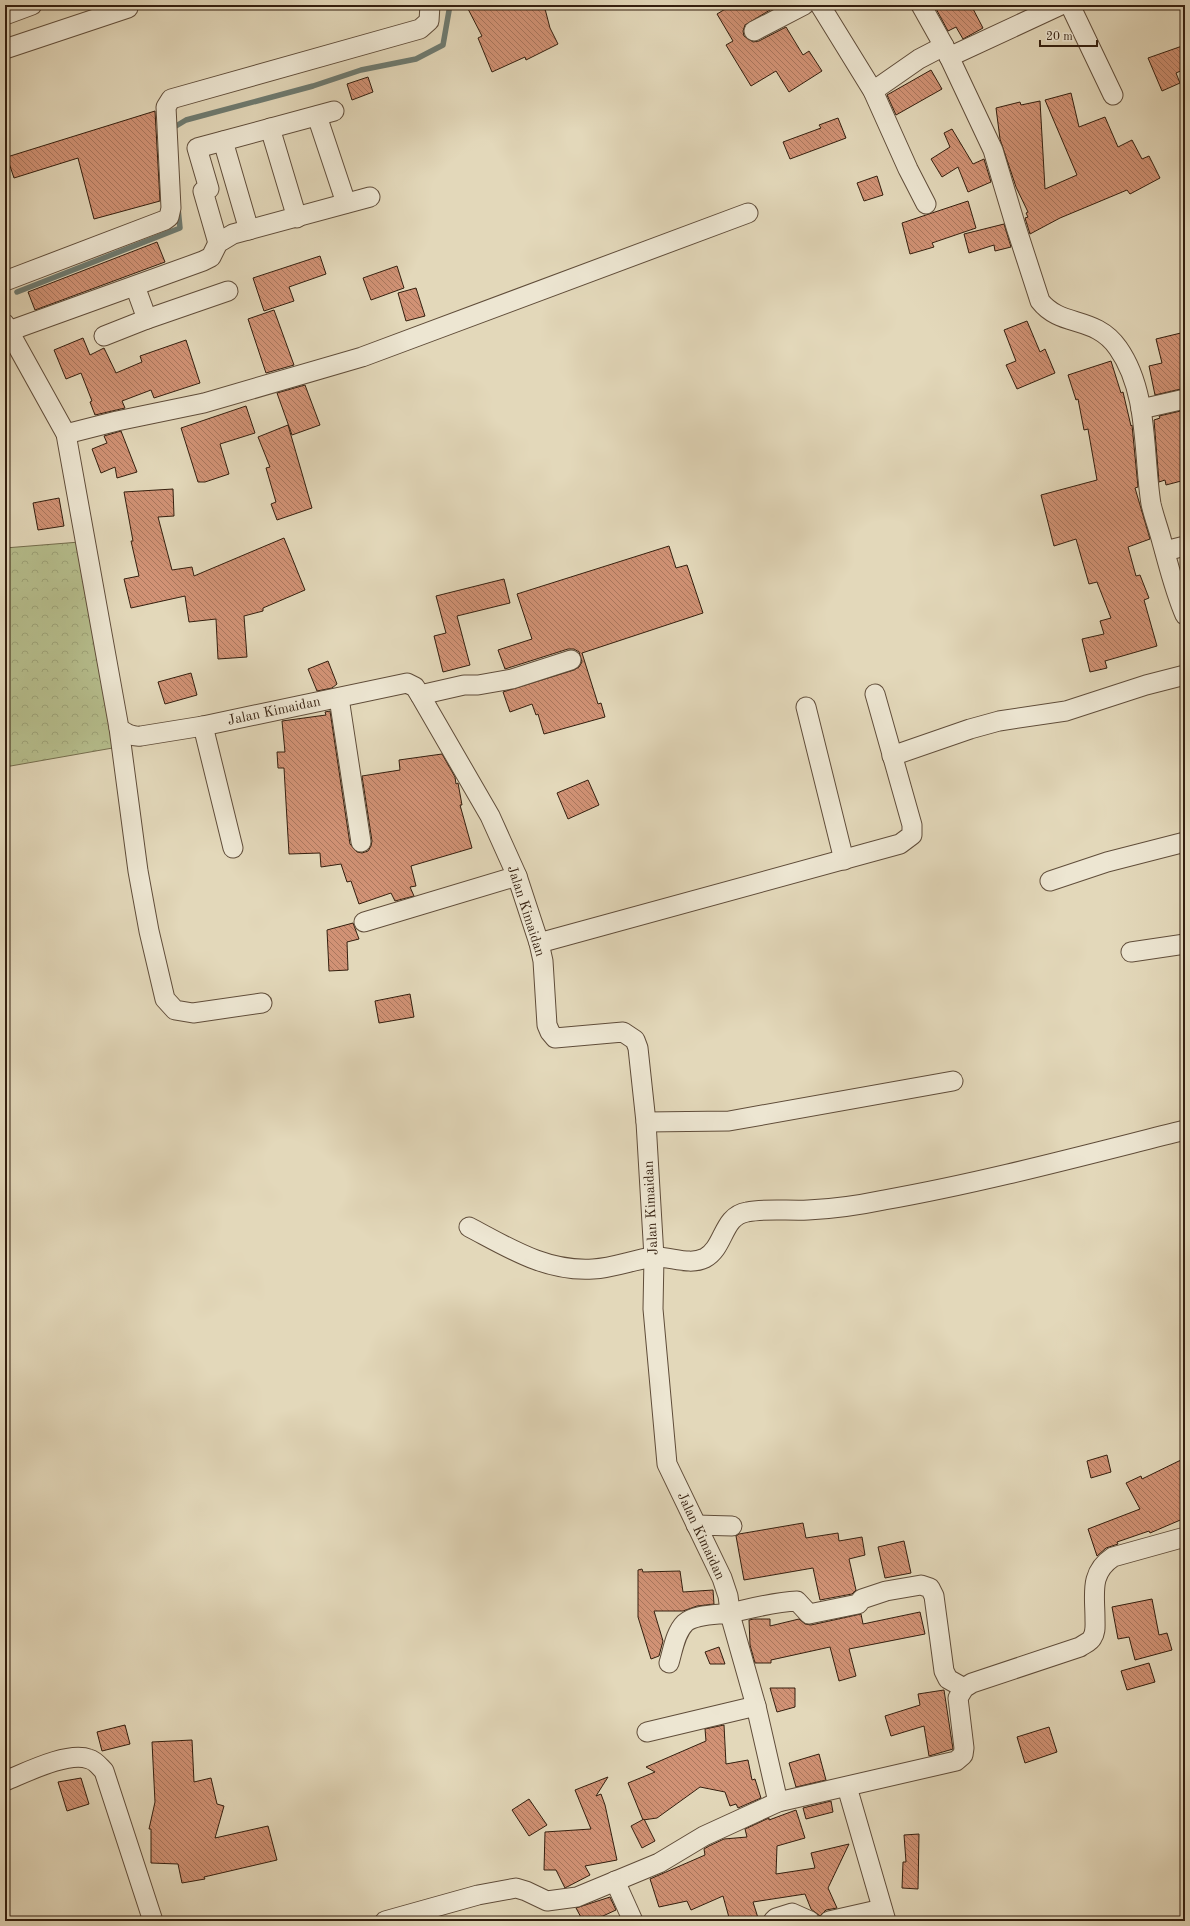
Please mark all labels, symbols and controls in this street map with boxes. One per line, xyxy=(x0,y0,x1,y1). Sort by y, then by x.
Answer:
scale bar xyxy=(1040,22,1097,48)
text: 20 m xyxy=(1046,31,1073,43)
street label: Jalan Kimaidan xyxy=(226,694,322,728)
street label: Jalan Kimaidan xyxy=(505,864,547,959)
street label: Jalan Kimaidan xyxy=(642,1160,660,1256)
street label: Jalan Kimaidan xyxy=(675,1490,728,1582)

